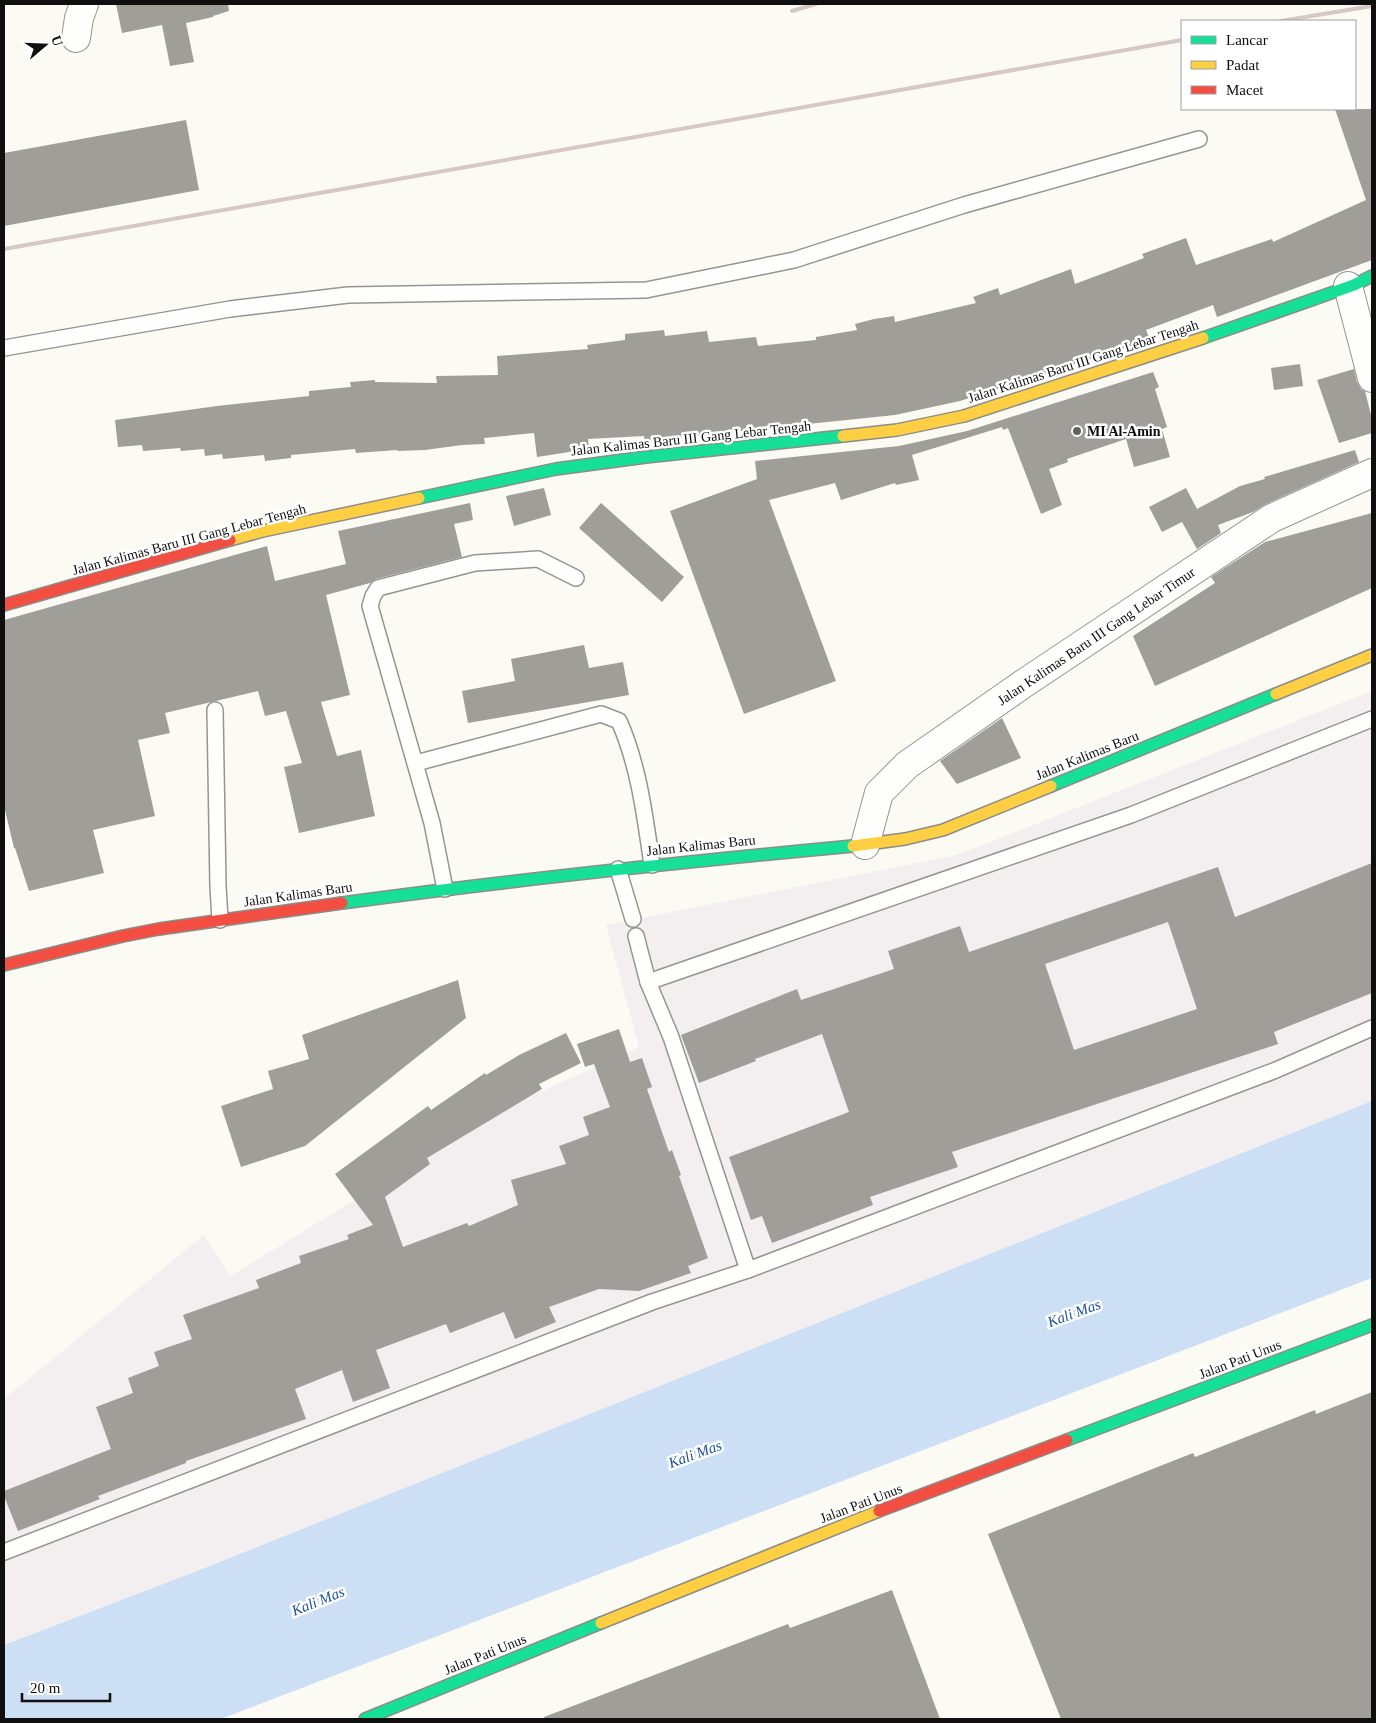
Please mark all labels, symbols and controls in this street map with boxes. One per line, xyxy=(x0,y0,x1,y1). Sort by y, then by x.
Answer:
north arrow xyxy=(20,20,70,70)
legend xyxy=(1181,20,1356,110)
text: Lancar xyxy=(1226,32,1268,48)
text: U xyxy=(48,34,66,48)
text: Padat xyxy=(1226,57,1260,73)
text: Macet xyxy=(1226,82,1264,98)
street label: Jalan Kalimas Baru III Gang Lebar Tengah xyxy=(966,317,1200,406)
street label: Jalan Kalimas Baru III Gang Lebar Tengah xyxy=(570,418,812,459)
place label: MI Al-Amin xyxy=(1087,424,1161,439)
marker: MI Al-Amin xyxy=(1071,425,1083,437)
street label: Jalan Kalimas Baru III Gang Lebar Tengah xyxy=(71,501,308,578)
street label: Jalan Kalimas Baru III Gang Lebar Timur xyxy=(995,564,1198,708)
street label: Jalan Kalimas Baru xyxy=(1034,728,1141,783)
street label: Jalan Kalimas Baru xyxy=(646,832,756,859)
street label: Jalan Kalimas Baru xyxy=(243,879,353,910)
water label: Kali Mas xyxy=(1044,1296,1103,1330)
street label: Jalan Pati Unus xyxy=(1197,1337,1284,1382)
water label: Kali Mas xyxy=(665,1437,724,1471)
street label: Jalan Pati Unus xyxy=(818,1481,905,1526)
water label: Kali Mas xyxy=(288,1583,347,1619)
street label: Jalan Pati Unus xyxy=(442,1631,528,1678)
scale bar xyxy=(22,1670,110,1702)
text: 20 m xyxy=(30,1680,61,1696)

